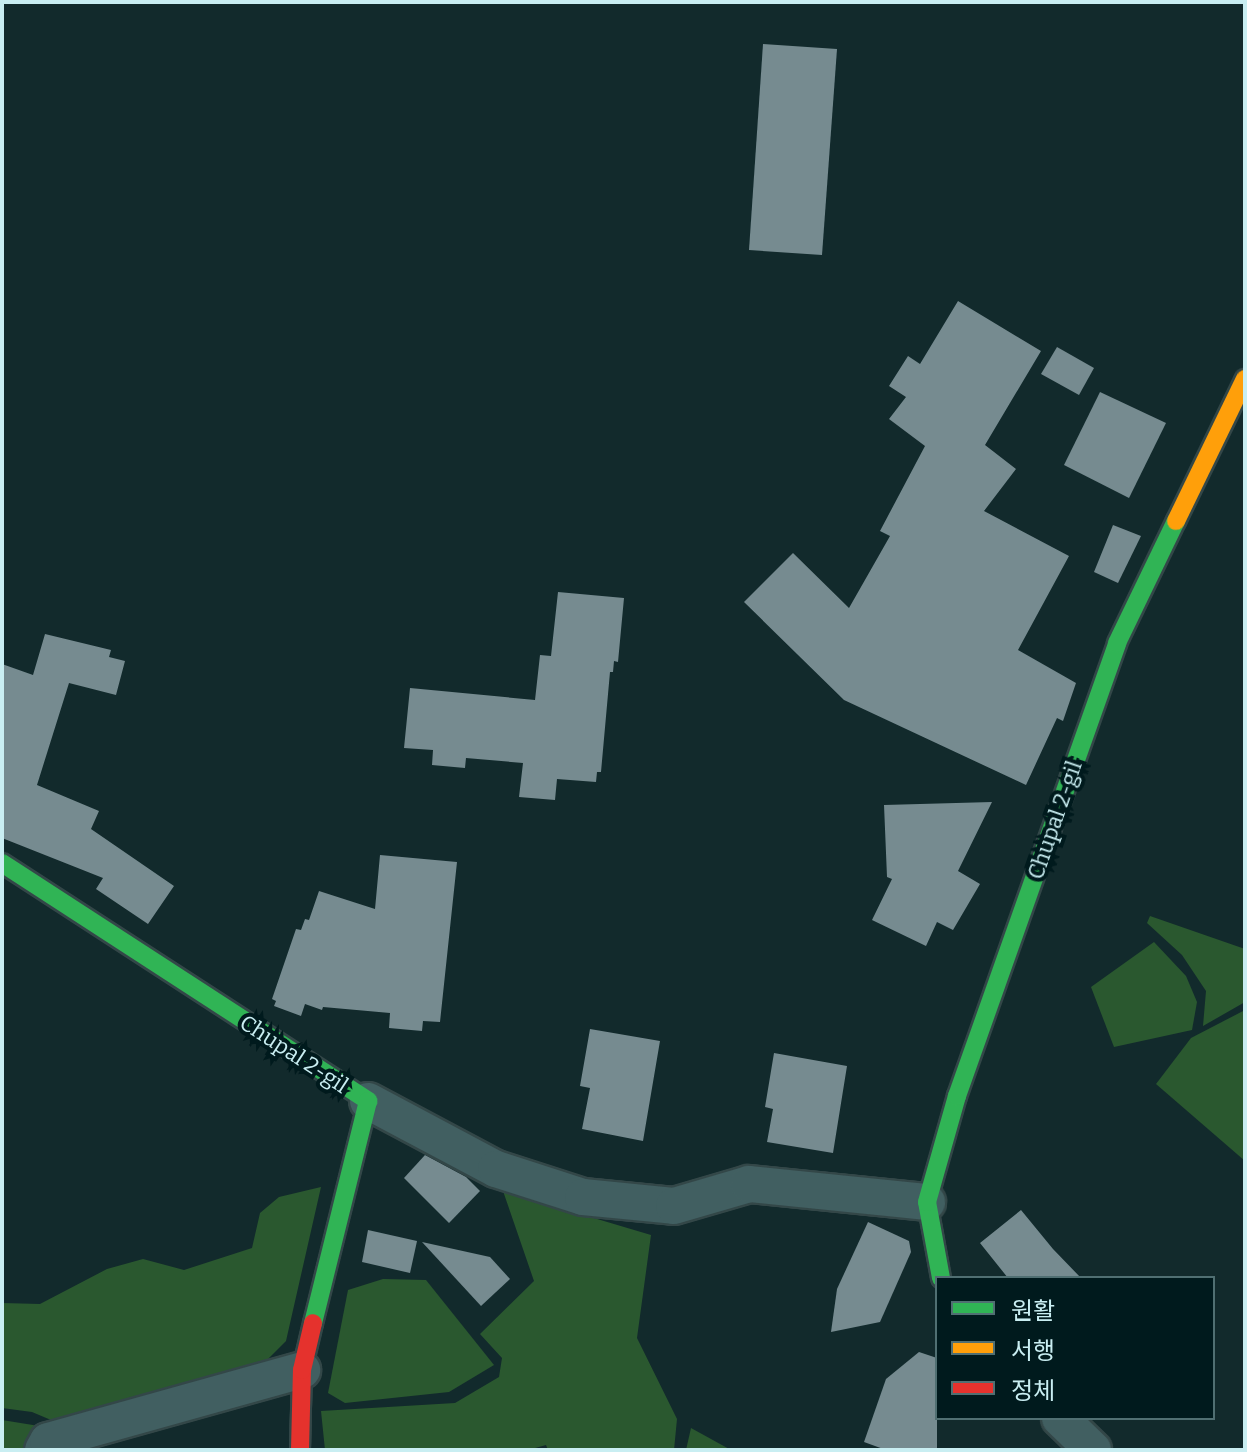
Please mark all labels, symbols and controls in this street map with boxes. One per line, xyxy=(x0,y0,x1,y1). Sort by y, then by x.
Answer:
street label: Chupal 2-gil xyxy=(1022,757,1088,883)
street label: Chupal 2-gil xyxy=(235,1009,353,1099)
legend xyxy=(935,1276,1215,1420)
text: 원활 xyxy=(1011,1297,1055,1325)
text: 서행 xyxy=(1011,1337,1055,1365)
text: 정체 xyxy=(1011,1377,1055,1405)

